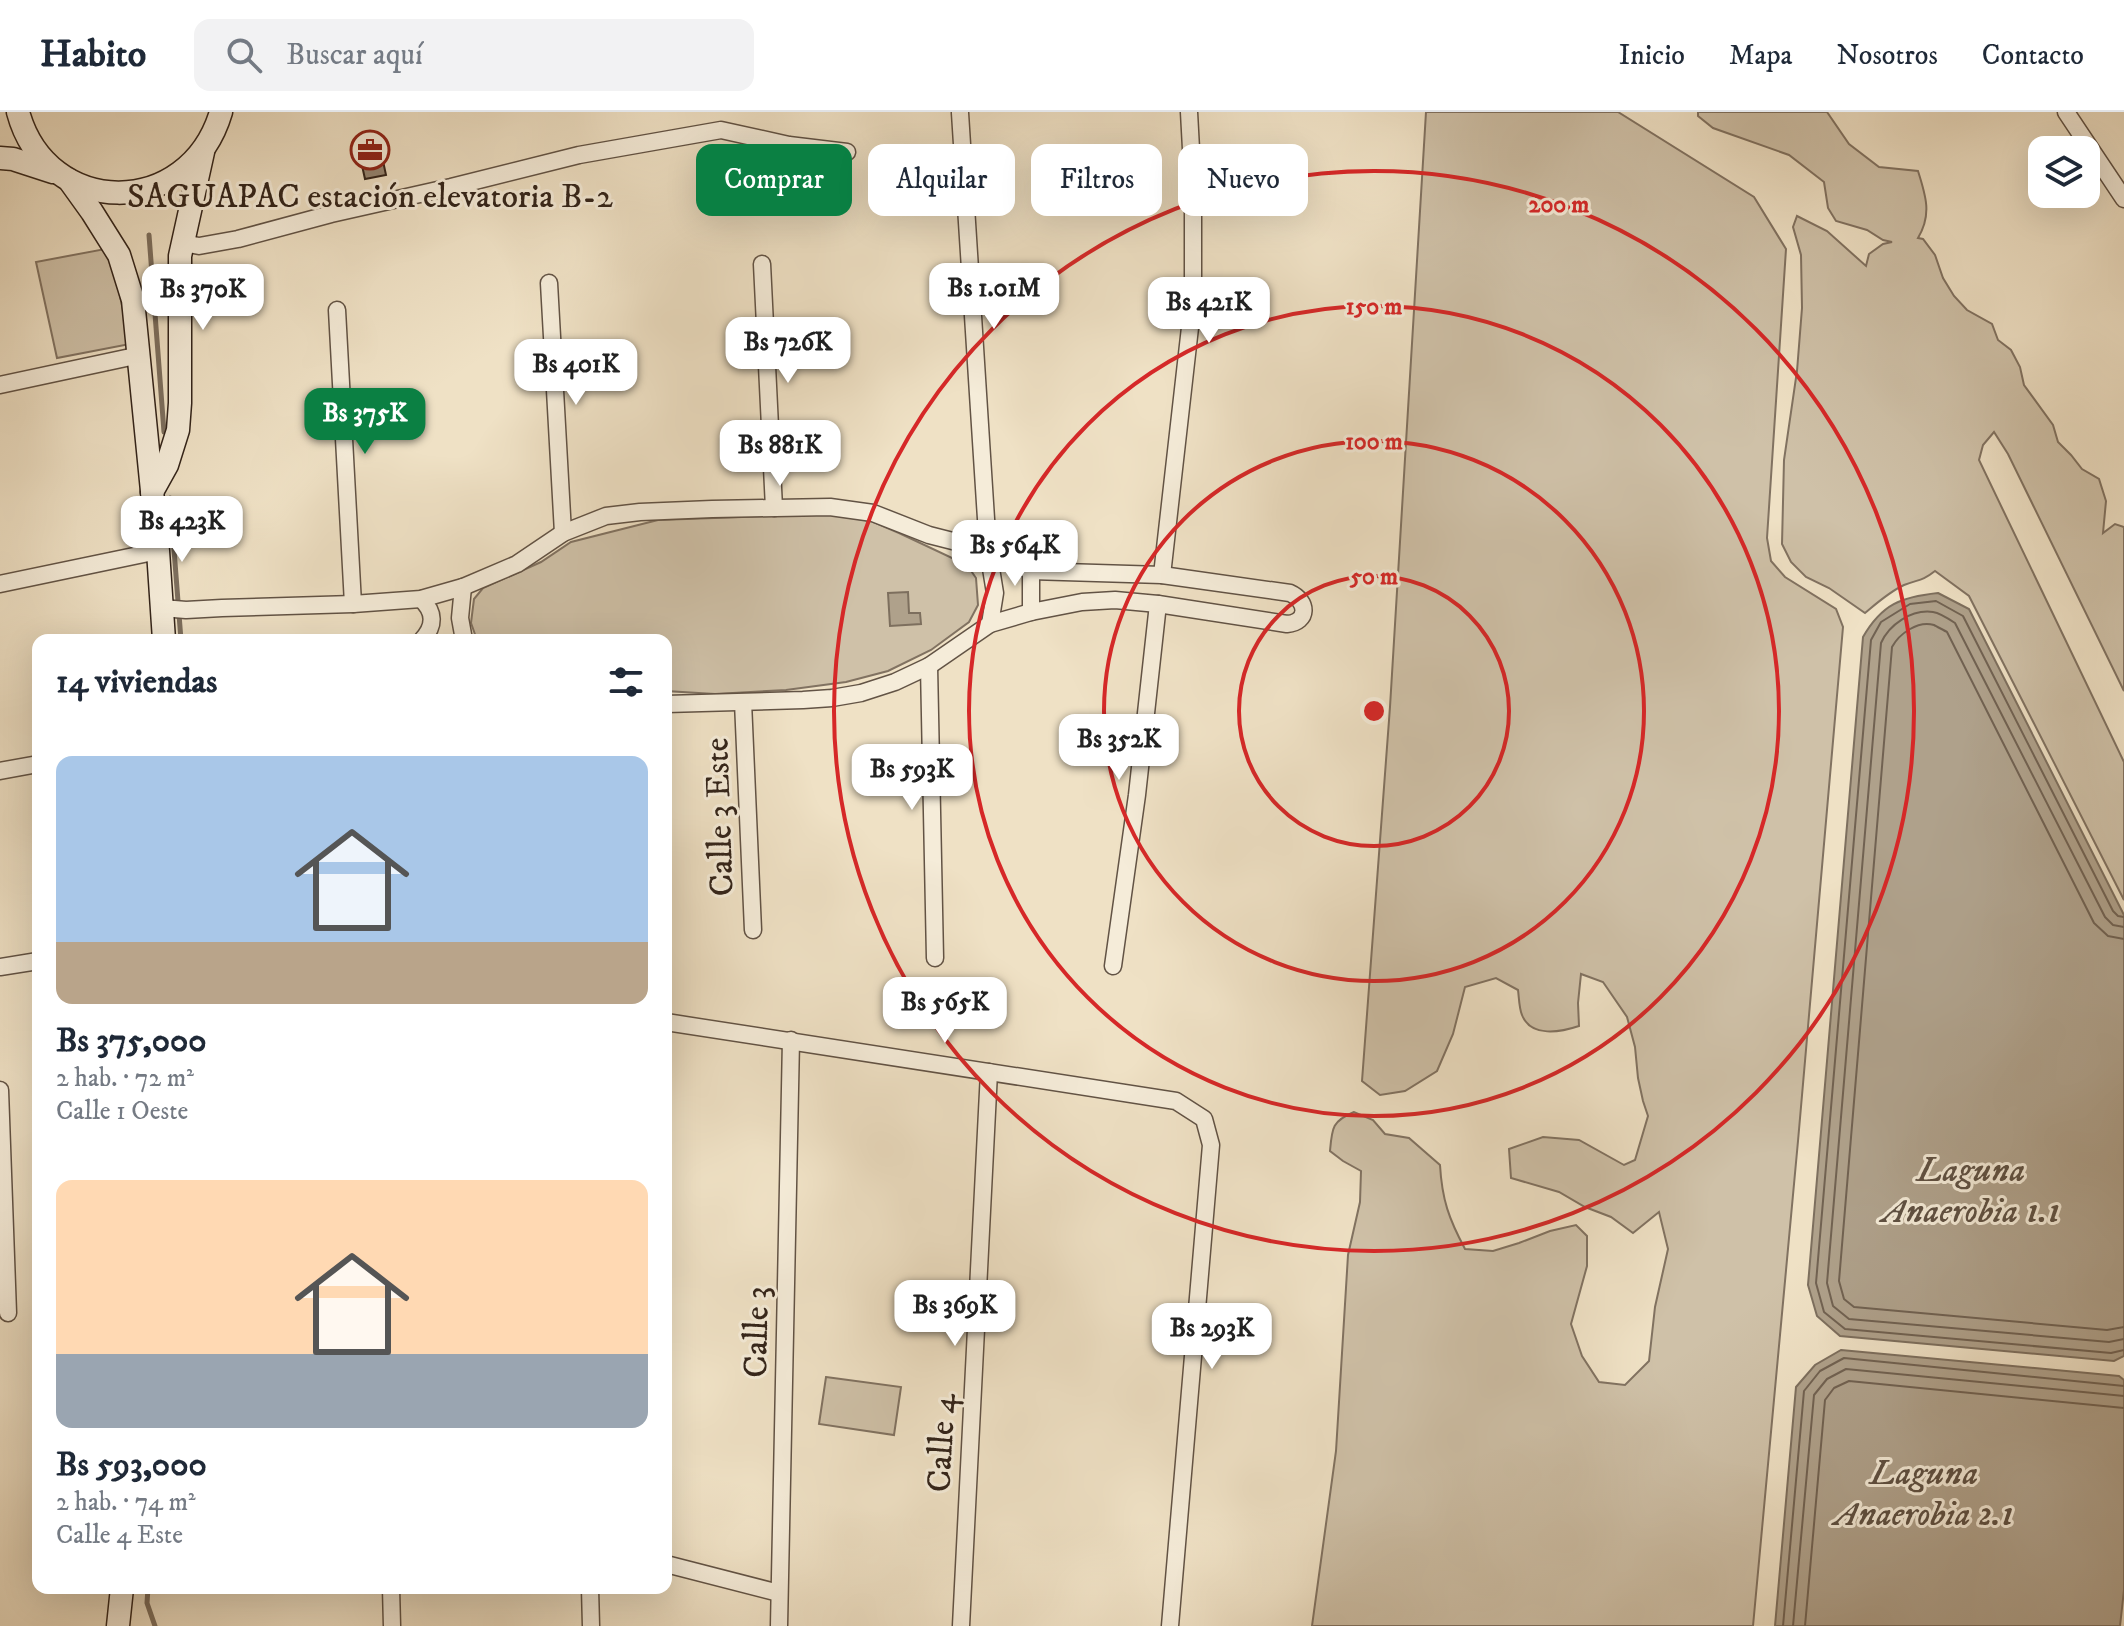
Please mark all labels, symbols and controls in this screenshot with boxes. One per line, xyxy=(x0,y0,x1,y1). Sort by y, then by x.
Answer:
search box xyxy=(194,19,754,91)
text: Habito xyxy=(40,31,146,79)
icon: search xyxy=(222,33,266,77)
text: Buscar aquí xyxy=(286,37,423,74)
text: Inicio xyxy=(1619,38,1685,73)
text: Mapa xyxy=(1729,38,1792,73)
text: Nosotros xyxy=(1836,38,1938,73)
text: Contacto xyxy=(1982,38,2084,73)
office icon: SAGUAPAC estación elevatoria B-2 xyxy=(349,129,391,171)
map controls xyxy=(2028,136,2100,208)
button: layers xyxy=(2028,136,2100,208)
chip: Comprar xyxy=(696,144,852,216)
chip: Alquilar xyxy=(868,144,1015,216)
chip: Filtros xyxy=(1031,144,1162,216)
chip: Nuevo xyxy=(1178,144,1308,216)
place label: SAGUAPAC estación elevatoria B-2 xyxy=(127,176,613,218)
text: 200 m xyxy=(1529,190,1589,220)
pin: Bs 1.01M xyxy=(911,263,1077,331)
pin: Bs 370K xyxy=(129,264,277,332)
text: Bs 1.01M xyxy=(947,272,1041,305)
text: Bs 370K xyxy=(160,273,246,306)
pin: Bs 421K xyxy=(1135,277,1283,345)
text: Bs 421K xyxy=(1166,286,1252,319)
text: 150 m xyxy=(1346,292,1402,322)
pin: Bs 726K xyxy=(714,317,862,385)
text: Bs 726K xyxy=(744,326,832,359)
pin: Bs 401K xyxy=(502,339,650,407)
text: Bs 401K xyxy=(532,348,620,381)
pin: Bs 375K xyxy=(291,388,439,456)
text: Bs 375K xyxy=(322,397,408,430)
pin: Bs 881K xyxy=(706,420,854,488)
text: 100 m xyxy=(1345,427,1403,457)
text: Bs 881K xyxy=(738,429,822,462)
pin: Bs 423K xyxy=(108,496,256,564)
text: Bs 423K xyxy=(139,505,225,538)
pin: Bs 564K xyxy=(941,520,1089,588)
text: Bs 564K xyxy=(970,529,1060,562)
text: 50 m xyxy=(1349,562,1398,592)
icon: filters xyxy=(604,660,648,704)
text: 14 viviendas xyxy=(56,661,217,703)
centre of rings xyxy=(1360,697,1388,725)
pin: Bs 352K xyxy=(1045,714,1193,782)
text: Bs 352K xyxy=(1077,723,1161,756)
street label: Calle 3 Este xyxy=(696,737,744,897)
pin: Bs 593K xyxy=(838,744,986,812)
text: Bs 593K xyxy=(870,753,954,786)
icon: home xyxy=(280,808,424,952)
pin: Bs 565K xyxy=(871,977,1019,1045)
text: Bs 565K xyxy=(901,986,989,1019)
text: Bs 375,000 xyxy=(56,1020,207,1062)
text: 2 hab. · 72 m² xyxy=(56,1062,194,1095)
text: Calle 1 Oeste xyxy=(56,1095,188,1128)
water label: Laguna Anaerobia 1.1 xyxy=(1878,1148,2060,1234)
icon: home xyxy=(280,1232,424,1376)
pin: Bs 369K xyxy=(881,1280,1029,1348)
street label: Calle 3 xyxy=(735,1286,779,1378)
text: Bs 369K xyxy=(912,1289,998,1322)
pin: Bs 293K xyxy=(1138,1303,1286,1371)
text: Bs 293K xyxy=(1170,1312,1254,1345)
street label: Calle 4 xyxy=(918,1392,966,1493)
text: Bs 593,000 xyxy=(56,1444,207,1486)
water label: Laguna Anaerobia 2.1 xyxy=(1830,1451,2014,1537)
text: 2 hab. · 74 m² xyxy=(56,1486,196,1519)
text: Calle 4 Este xyxy=(56,1519,183,1552)

